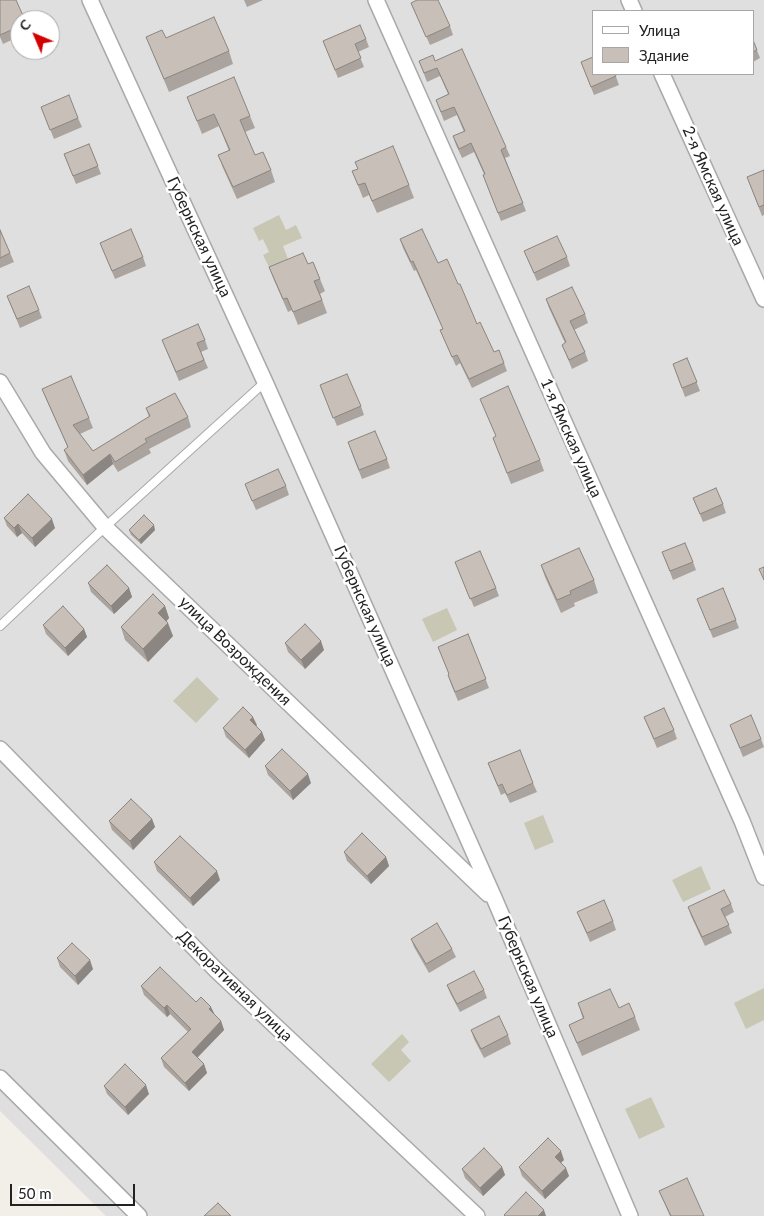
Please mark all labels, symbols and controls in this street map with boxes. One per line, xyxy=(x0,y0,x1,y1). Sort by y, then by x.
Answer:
north arrow xyxy=(10,10,60,60)
legend xyxy=(592,10,754,75)
text: С xyxy=(15,15,34,34)
text: Улица xyxy=(639,21,680,39)
text: Здание xyxy=(639,46,689,64)
street label: 2-я Ямская улица xyxy=(678,123,748,249)
street label: Губернская улица xyxy=(163,174,235,300)
street label: 1-я Ямская улица xyxy=(536,375,606,501)
street label: Губернская улица xyxy=(330,542,400,670)
street label: улица Возрождения xyxy=(175,592,295,710)
street label: Губернская улица xyxy=(494,913,562,1041)
street label: Декоративная улица xyxy=(174,926,296,1046)
scale bar xyxy=(12,1174,138,1206)
text: 50 m xyxy=(18,1184,52,1202)

